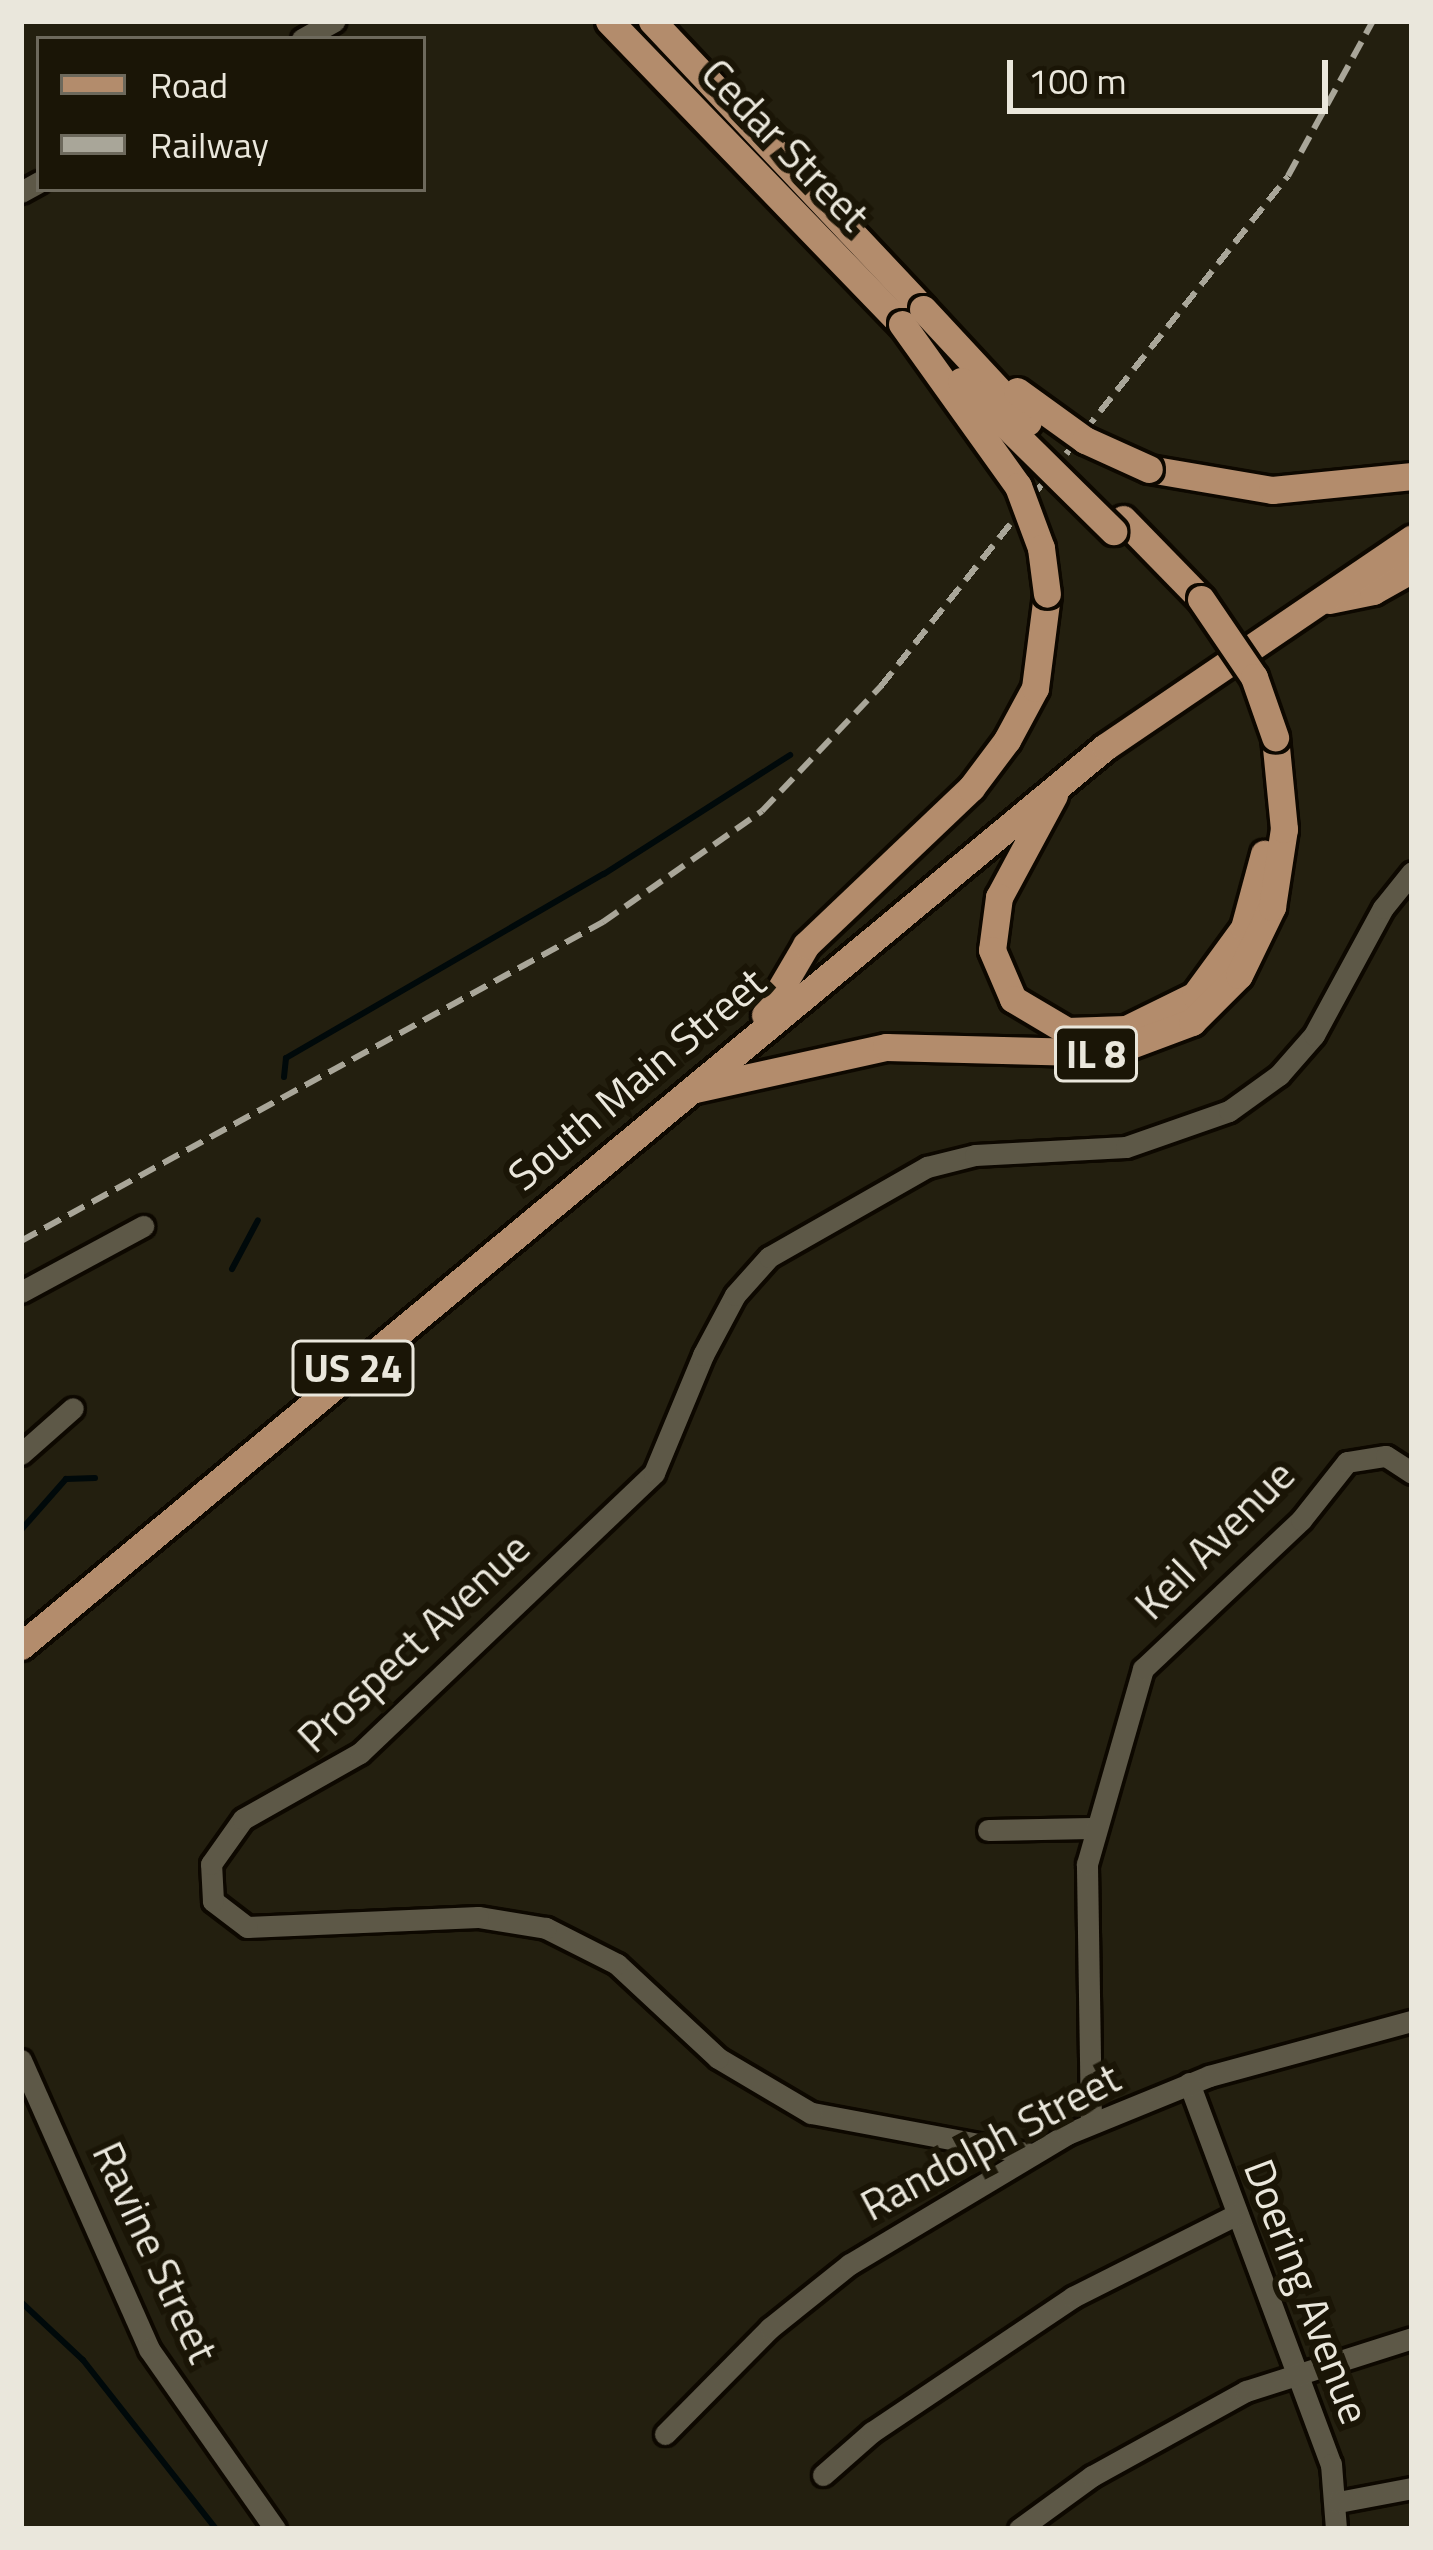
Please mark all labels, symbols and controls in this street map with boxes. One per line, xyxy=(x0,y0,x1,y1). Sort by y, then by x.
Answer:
legend xyxy=(36,36,426,192)
scale bar xyxy=(1013,36,1334,110)
street label: Cedar Street xyxy=(692,48,880,240)
text: 100 m xyxy=(1028,53,1127,108)
text: Road xyxy=(150,57,228,112)
text: Railway xyxy=(150,117,269,172)
street label: South Main Street xyxy=(497,956,775,1200)
road number: IL 8 xyxy=(1054,1021,1138,1087)
road number: US 24 xyxy=(290,1335,416,1401)
street label: Keil Avenue xyxy=(1124,1449,1304,1629)
street label: Prospect Avenue xyxy=(287,1522,539,1762)
street label: Randolph Street xyxy=(852,2052,1128,2230)
street label: Ravine Street xyxy=(83,2134,229,2370)
street label: Doering Avenue xyxy=(1234,2152,1382,2430)

